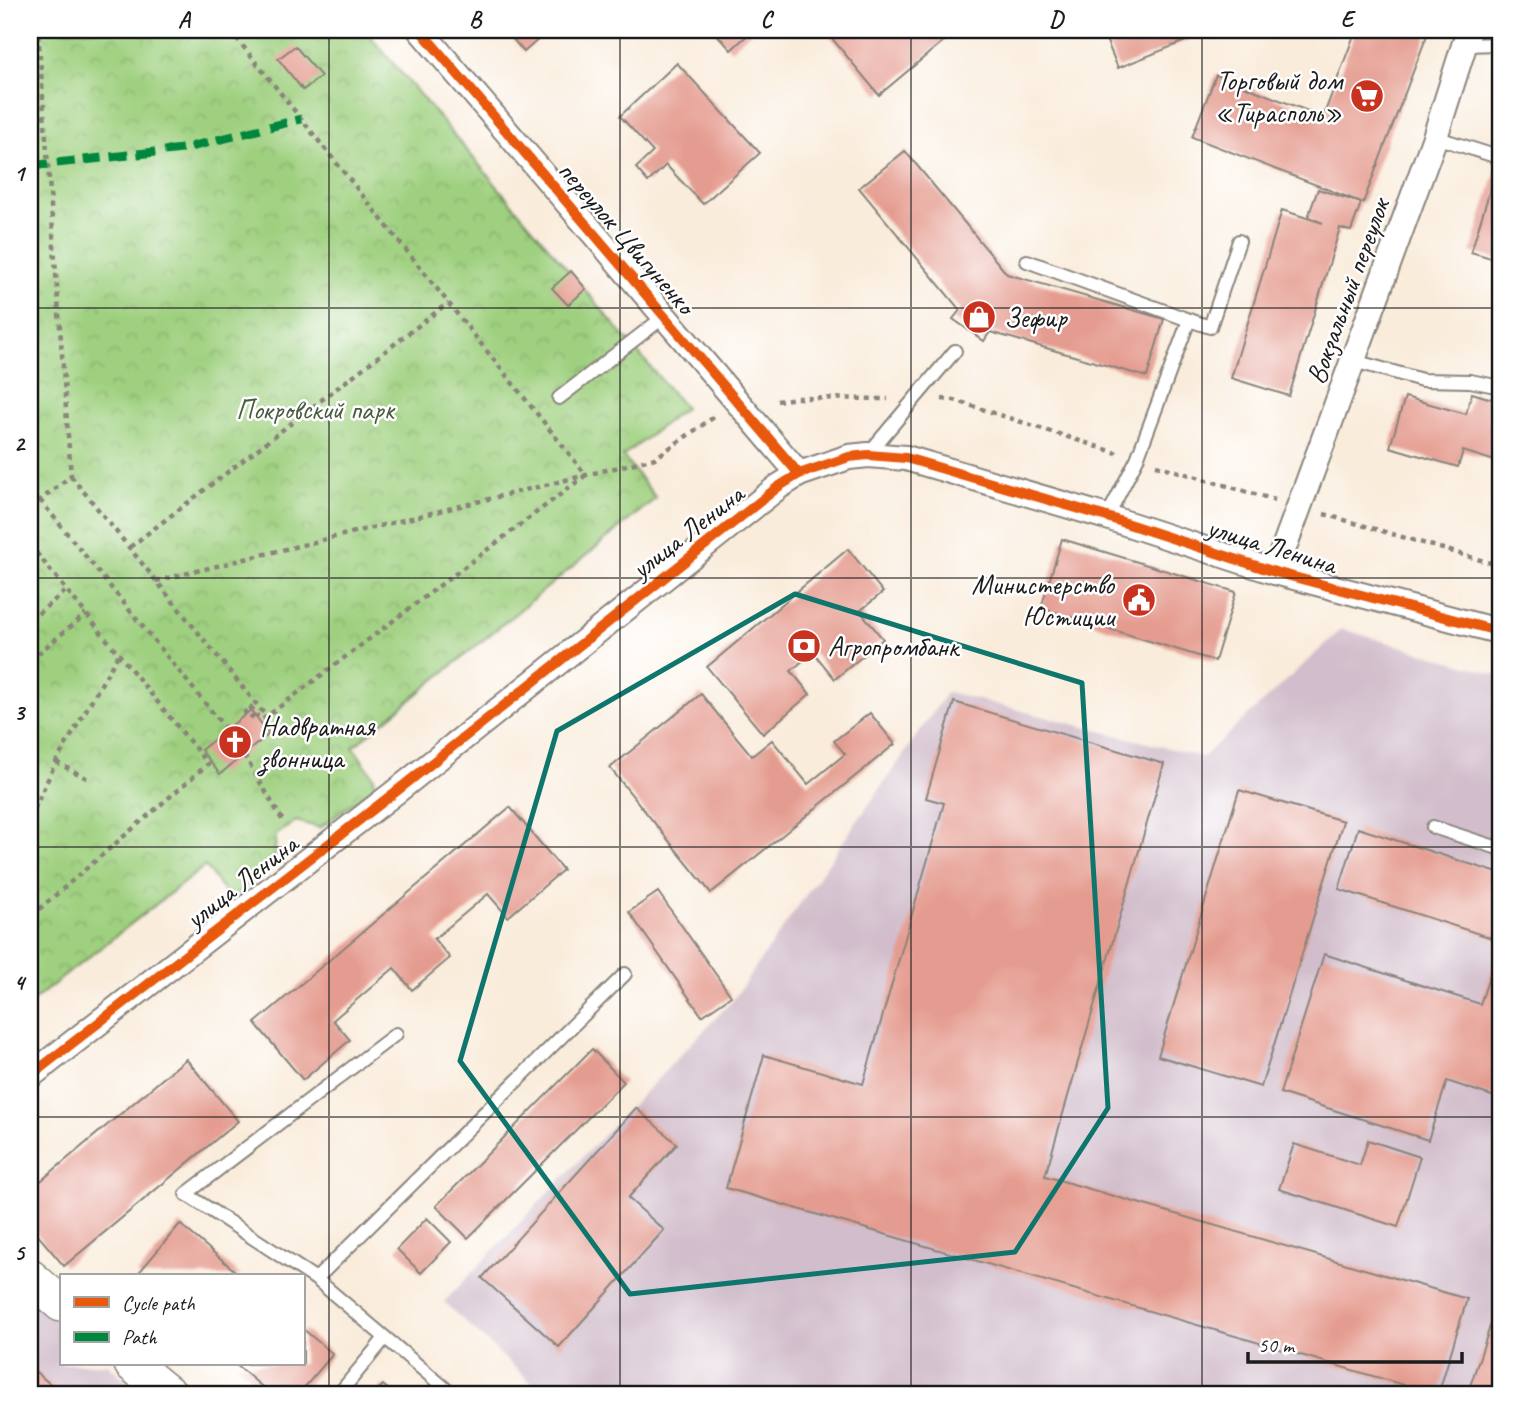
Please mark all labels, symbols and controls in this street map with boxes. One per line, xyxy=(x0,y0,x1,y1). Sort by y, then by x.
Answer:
text: A xyxy=(178,5,192,34)
text: B xyxy=(469,5,483,34)
text: C xyxy=(761,5,775,34)
text: D xyxy=(1049,5,1065,34)
text: E xyxy=(1341,5,1357,34)
place label: Торговый дом «Тирасполь» xyxy=(1215,63,1345,130)
supermarket icon: Торговый дом «Тирасполь» xyxy=(1348,77,1386,115)
street label: переулок Цвигуненко xyxy=(550,153,705,324)
text: 1 xyxy=(14,159,27,188)
street label: Вокзальный переулок xyxy=(1298,191,1398,388)
shop icon: Зефир xyxy=(960,298,998,336)
place label: Зефир xyxy=(1004,300,1068,335)
park label: Покровский парк xyxy=(236,392,396,427)
text: 2 xyxy=(14,429,27,458)
street label: улица Ленина xyxy=(623,475,753,587)
street label: улица Ленина xyxy=(1201,509,1343,582)
place label: Министерство Юстиции xyxy=(972,567,1117,634)
public building icon: Министерство Юстиции xyxy=(1120,581,1158,619)
bank icon: Агропромбанк xyxy=(785,627,823,665)
place label: Агропромбанк xyxy=(828,629,961,664)
text: 3 xyxy=(14,698,27,727)
place label: Надвратная звонница xyxy=(256,709,376,777)
church icon: Надвратная звонница xyxy=(216,723,254,761)
street label: улица Ленина xyxy=(177,825,307,937)
text: 4 xyxy=(14,968,27,997)
text: 5 xyxy=(14,1238,26,1267)
legend xyxy=(60,1274,304,1366)
text: Cycle path xyxy=(122,1290,195,1316)
scale bar xyxy=(1248,1320,1461,1364)
text: Path xyxy=(122,1324,158,1350)
text: 50 m xyxy=(1258,1332,1296,1358)

